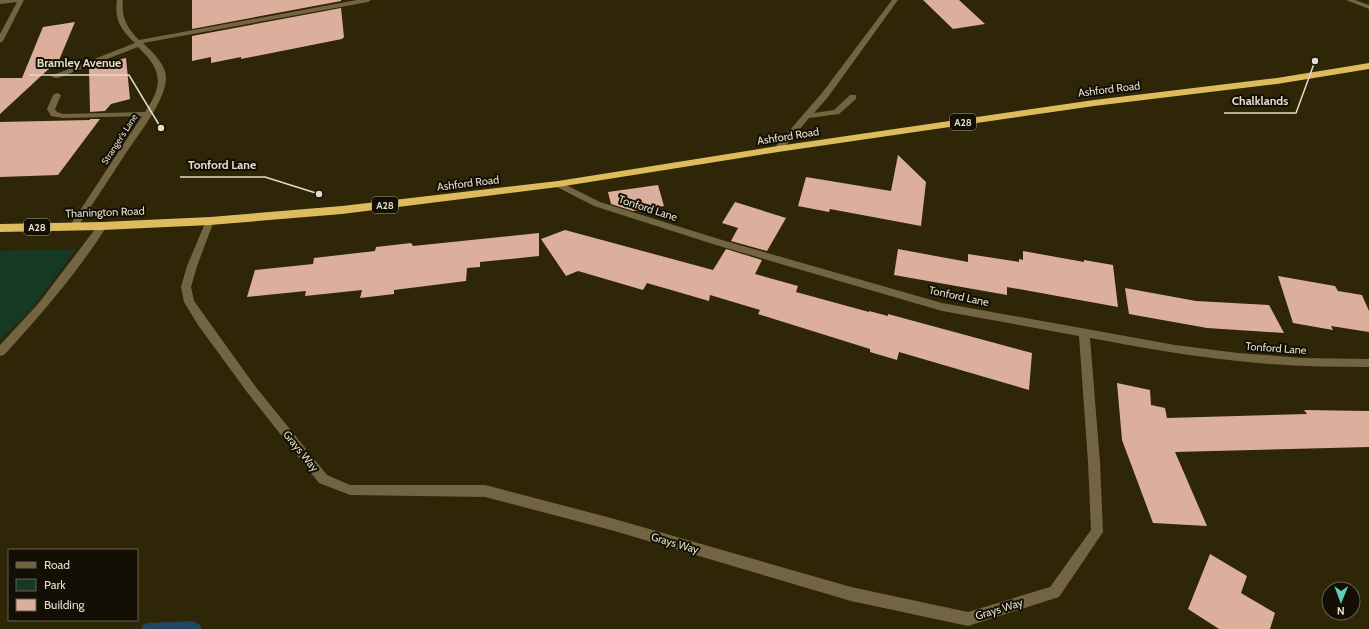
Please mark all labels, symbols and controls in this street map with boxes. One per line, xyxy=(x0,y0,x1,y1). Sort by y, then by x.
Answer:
callout: Bramley Avenue xyxy=(29,51,129,75)
text: Bramley Avenue xyxy=(37,55,121,70)
street label: Ashford Road xyxy=(1077,78,1141,100)
callout: Chalklands xyxy=(1224,89,1296,113)
text: Chalklands xyxy=(1232,93,1288,108)
street label: Stranger's Lane xyxy=(99,111,140,166)
road number: A28 xyxy=(950,114,976,130)
street label: Ashford Road xyxy=(756,124,820,148)
callout: Tonford Lane xyxy=(180,153,265,177)
text: Tonford Lane xyxy=(188,157,256,172)
street label: Ashford Road xyxy=(436,172,500,194)
street label: Tonford Lane xyxy=(617,192,680,224)
road number: A28 xyxy=(372,197,398,213)
street label: Thanington Road xyxy=(65,204,145,220)
road number: A28 xyxy=(24,219,50,235)
street label: Tonford Lane xyxy=(928,283,991,309)
street label: Tonford Lane xyxy=(1245,339,1307,357)
street label: Grays Way xyxy=(280,428,322,475)
street label: Grays Way xyxy=(650,530,701,557)
legend xyxy=(8,549,138,621)
text: Road xyxy=(44,557,70,572)
text: Park xyxy=(44,577,66,592)
north arrow xyxy=(1321,581,1361,621)
street label: Grays Way xyxy=(974,595,1025,623)
text: Building xyxy=(44,597,86,612)
text: N xyxy=(1337,604,1345,618)

